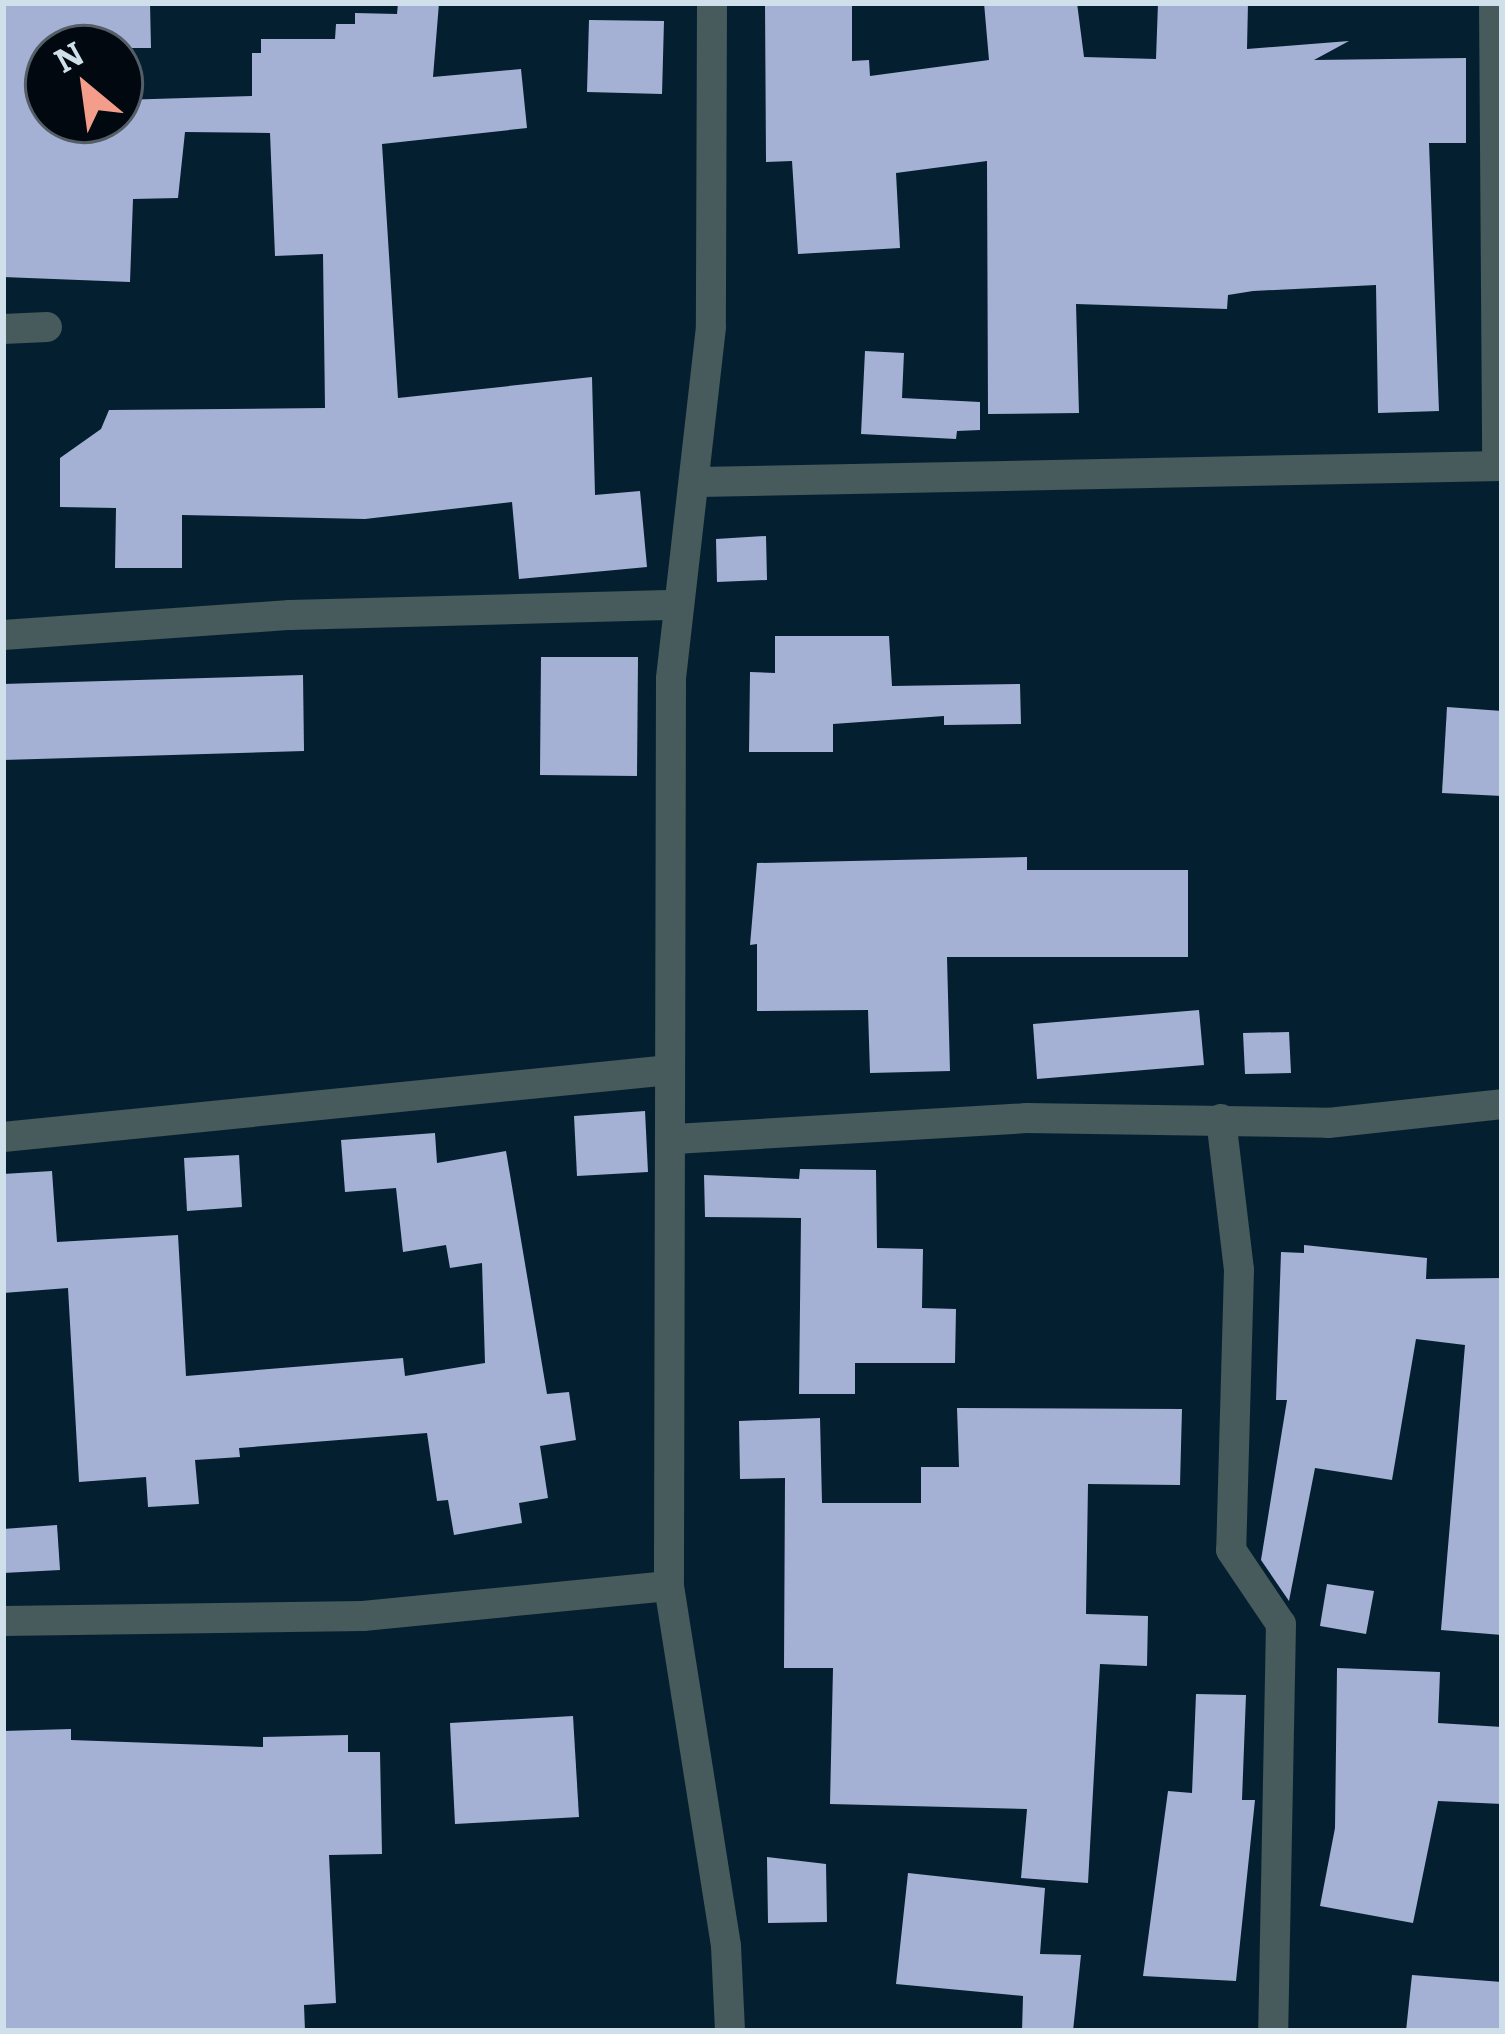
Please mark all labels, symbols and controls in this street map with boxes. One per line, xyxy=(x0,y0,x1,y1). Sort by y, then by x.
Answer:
north arrow xyxy=(24,24,144,144)
text: N xyxy=(44,27,92,83)

